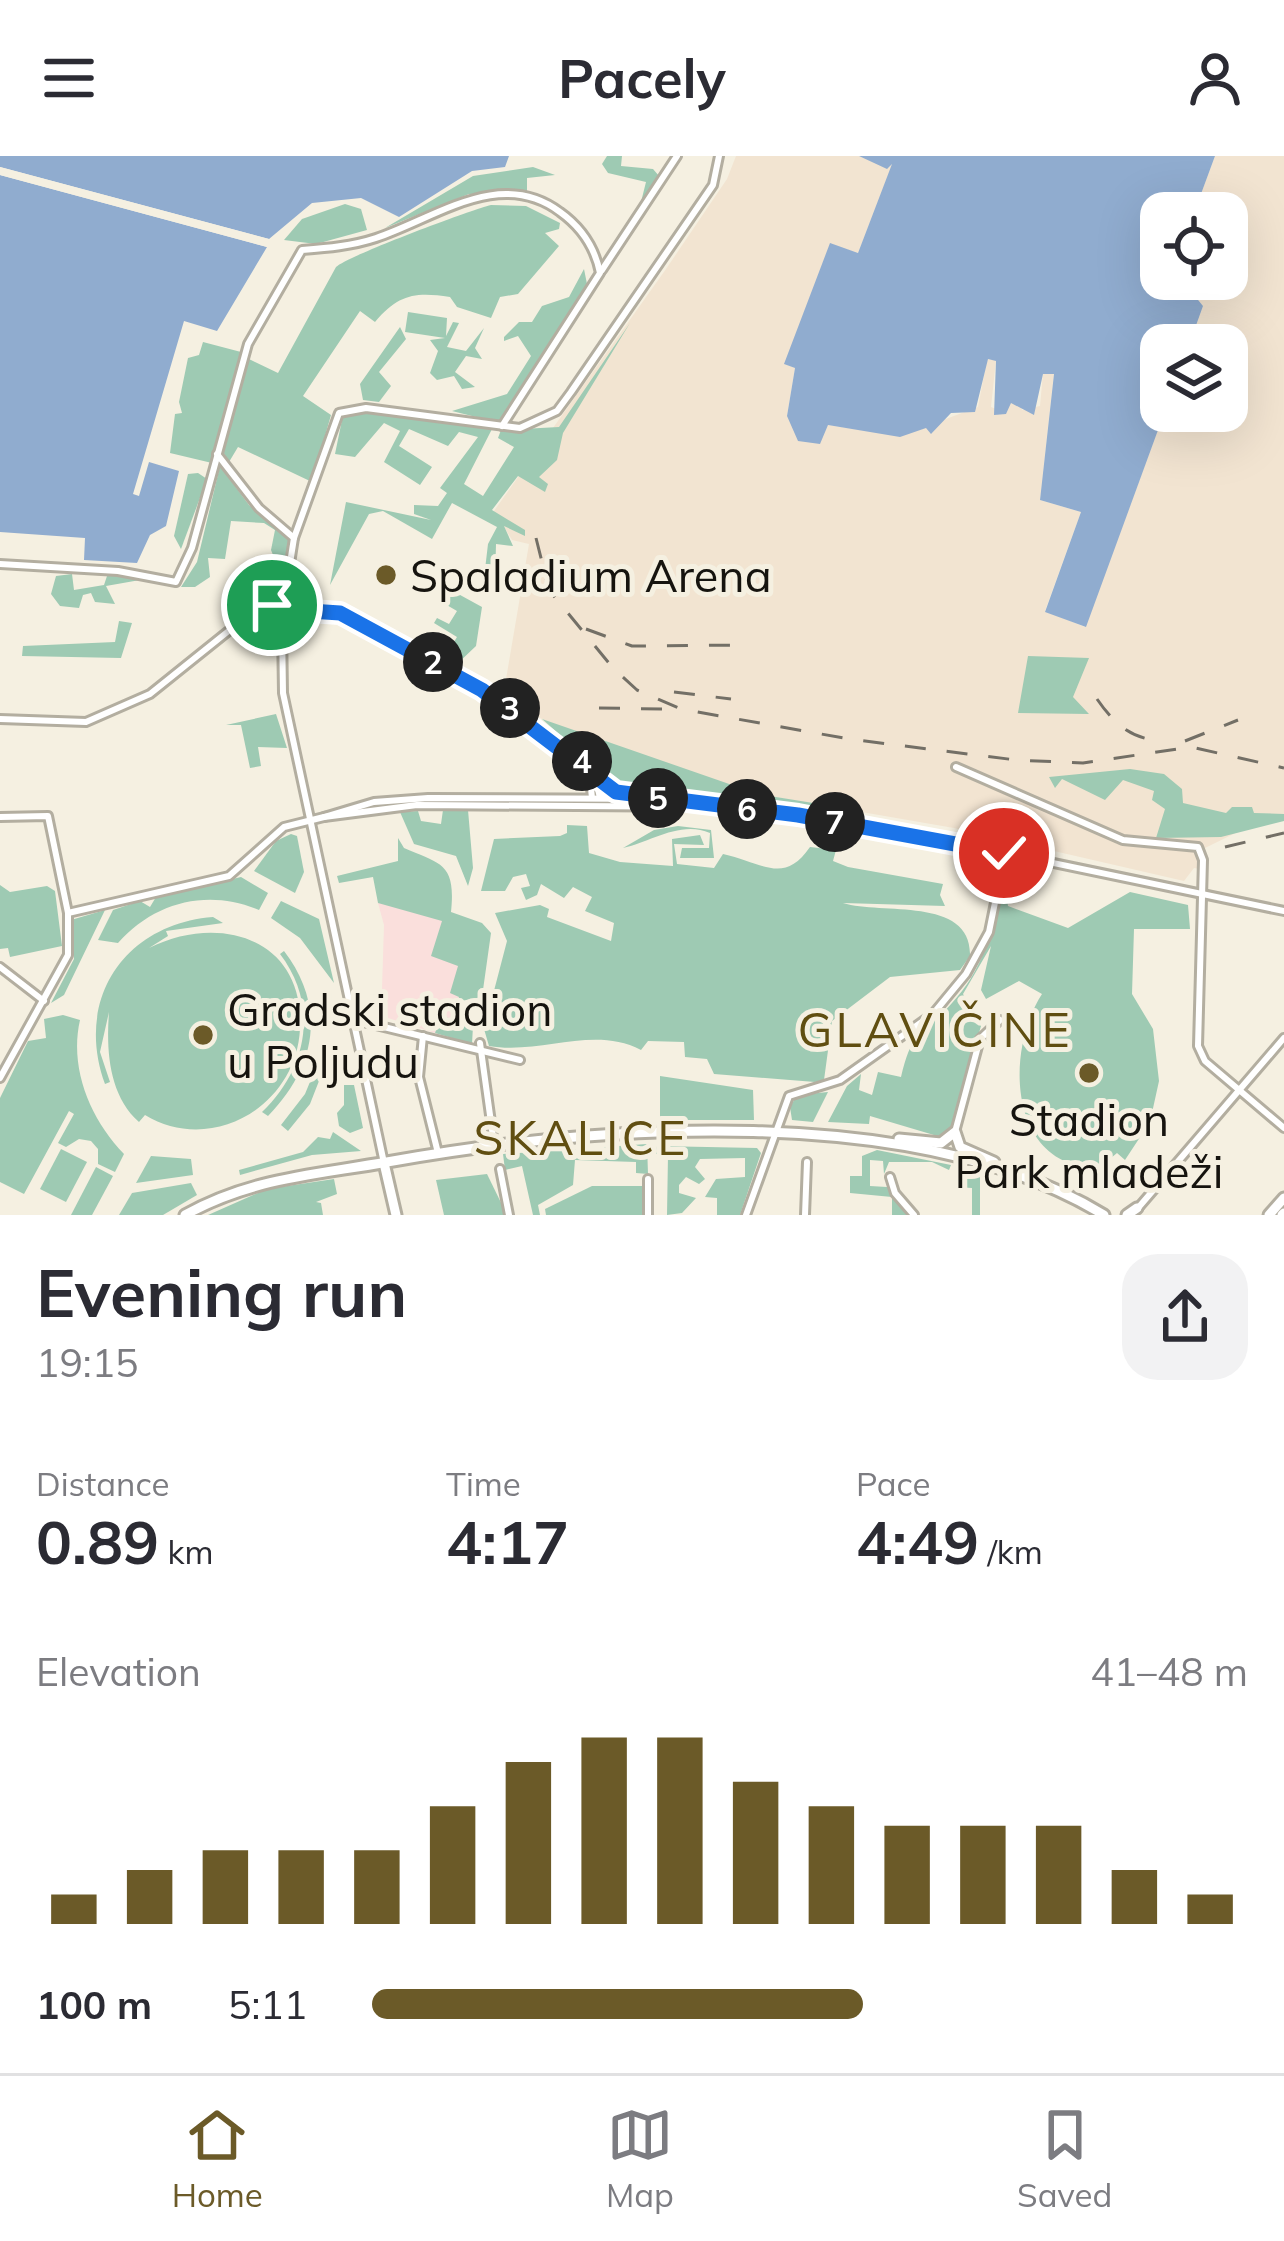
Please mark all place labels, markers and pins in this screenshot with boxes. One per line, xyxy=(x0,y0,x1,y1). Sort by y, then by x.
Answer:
place label: Spaladium Arena xyxy=(410,547,772,603)
pin xyxy=(221,554,323,656)
marker: Spaladium Arena xyxy=(373,562,399,588)
pin: 2 xyxy=(403,632,463,692)
pin: 3 xyxy=(480,678,540,738)
pin: 4 xyxy=(552,731,612,791)
pin: 5 xyxy=(628,768,688,828)
pin: 6 xyxy=(717,779,777,839)
pin: 7 xyxy=(805,792,865,852)
pin xyxy=(953,802,1055,904)
place label: Gradski stadion u Poljudu xyxy=(227,981,553,1089)
marker: Gradski stadion u Poljudu xyxy=(190,1022,216,1048)
marker: Stadion Park mladeži xyxy=(1076,1060,1102,1086)
place label: Stadion Park mladeži xyxy=(954,1091,1224,1199)

